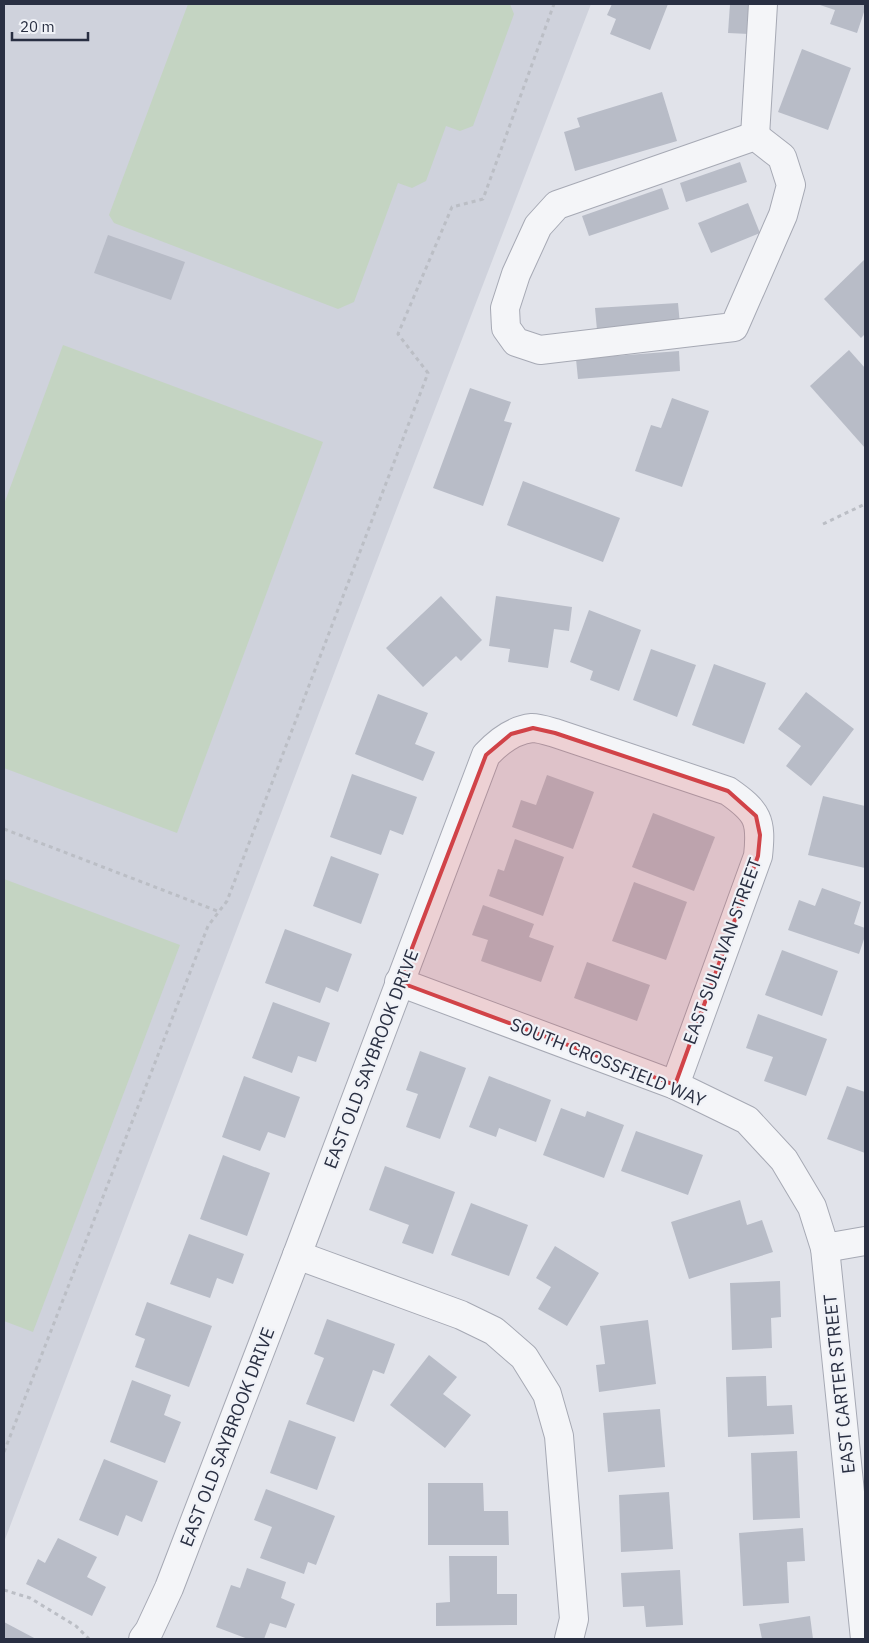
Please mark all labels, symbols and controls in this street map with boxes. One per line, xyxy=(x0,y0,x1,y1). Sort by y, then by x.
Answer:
scale bar xyxy=(12,10,89,42)
text: 20 m xyxy=(20,17,55,36)
street label: EAST SULLIVAN STREET xyxy=(678,855,766,1047)
street label: EAST OLD SAYBROOK DRIVE xyxy=(318,946,424,1172)
street label: SOUTH CROSSFIELD WAY xyxy=(507,1012,709,1112)
street label: EAST CARTER STREET xyxy=(818,1293,860,1475)
street label: EAST OLD SAYBROOK DRIVE xyxy=(174,1324,280,1550)

